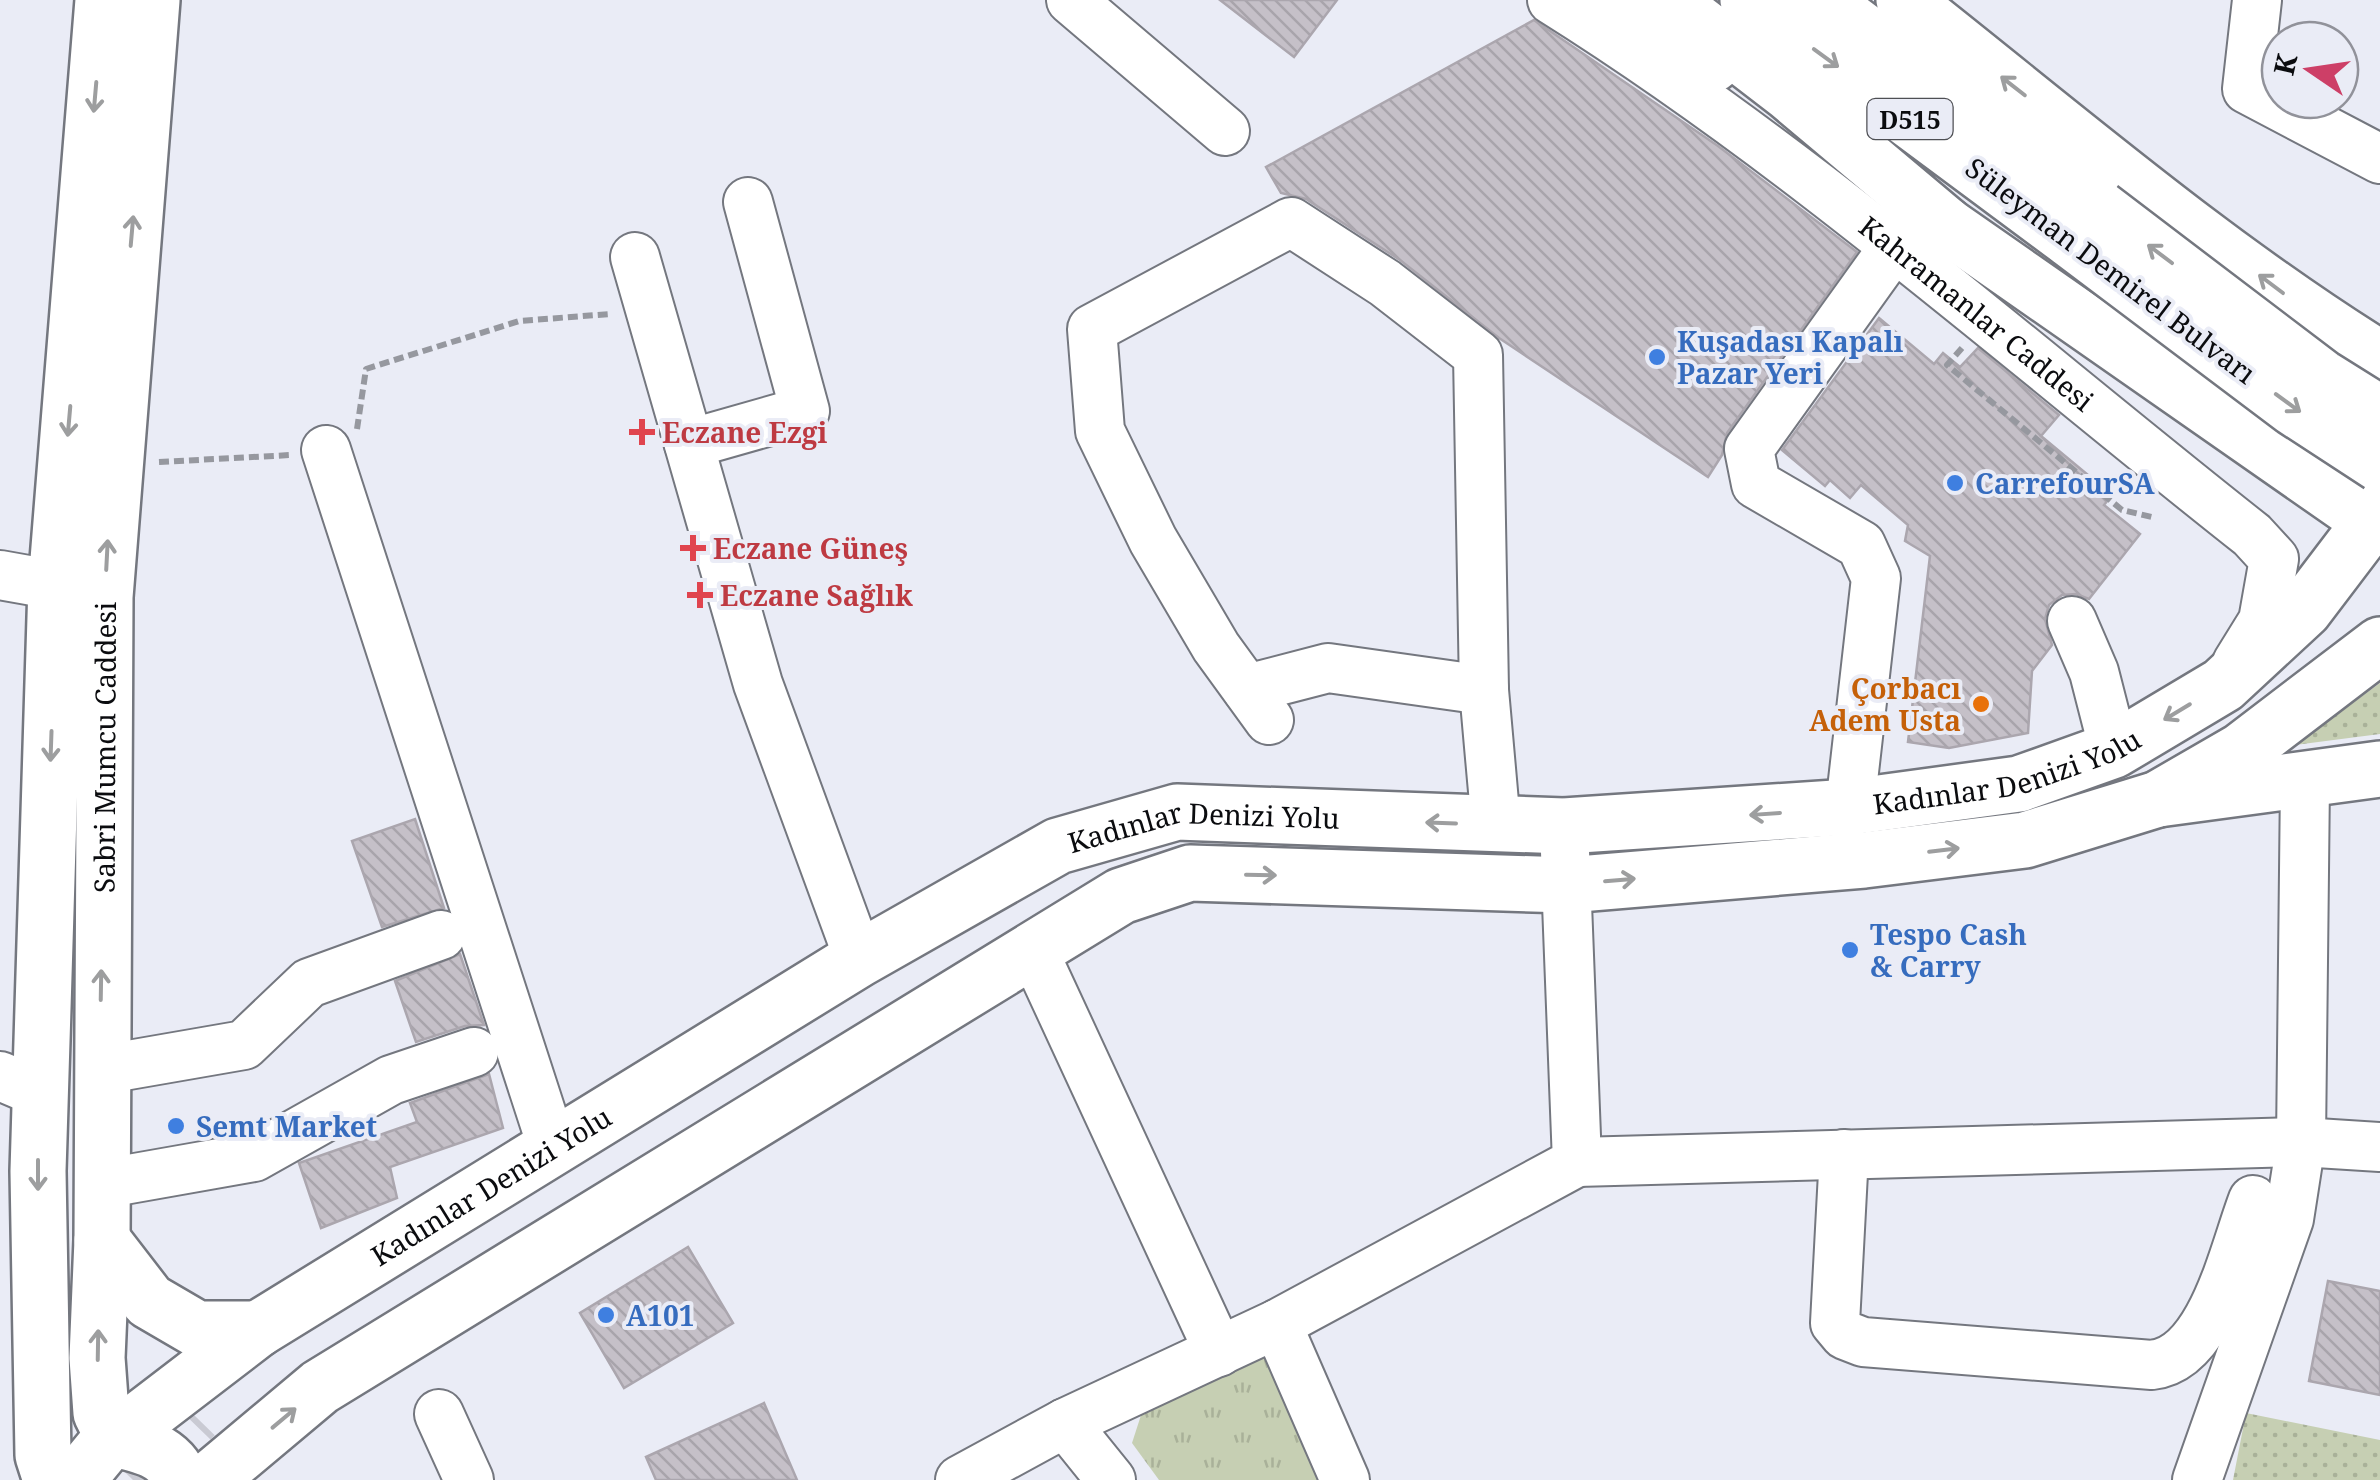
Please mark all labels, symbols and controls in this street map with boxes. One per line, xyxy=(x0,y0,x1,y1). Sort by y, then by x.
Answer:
north arrow xyxy=(2260,20,2360,120)
one-way arrow xyxy=(1812,47,1840,68)
text: K xyxy=(2264,49,2306,78)
one-way arrow xyxy=(2001,75,2027,97)
one-way arrow xyxy=(86,81,105,113)
road number: D515 xyxy=(1868,99,1952,139)
street label: Süleyman Demirel Bulvarı xyxy=(1958,148,2264,392)
street label: Kahramanlar Caddesi xyxy=(1852,207,2102,419)
one-way arrow xyxy=(123,216,142,248)
one-way arrow xyxy=(2147,244,2174,265)
one-way arrow xyxy=(2258,273,2285,294)
place label: Kuşadası Kapalı Pazar Yeri xyxy=(1677,322,1904,392)
marker: Kuşadası Kapalı Pazar Yeri xyxy=(1646,346,1668,368)
one-way arrow xyxy=(2274,392,2302,413)
one-way arrow xyxy=(60,405,79,437)
place label: Eczane Ezgi xyxy=(662,413,827,451)
marker: Eczane Ezgi xyxy=(631,421,653,443)
place label: CarrefourSA xyxy=(1975,464,2155,502)
marker: CarrefourSA xyxy=(1944,472,1966,494)
place label: Eczane Güneş xyxy=(713,529,908,567)
marker: Eczane Güneş xyxy=(682,537,704,559)
one-way arrow xyxy=(98,540,117,572)
place label: Eczane Sağlık xyxy=(720,576,913,614)
marker: Eczane Sağlık xyxy=(689,584,711,606)
street label: Sabri Mumcu Caddesi xyxy=(85,602,124,893)
place label: Çorbacı Adem Usta xyxy=(1809,669,1961,739)
marker: Çorbacı Adem Usta xyxy=(1970,693,1992,715)
one-way arrow xyxy=(2163,702,2192,722)
street label: Kadınlar Denizi Yolu xyxy=(1870,720,2148,823)
one-way arrow xyxy=(41,729,60,761)
street label: Kadınlar Denizi Yolu xyxy=(1063,793,1341,861)
one-way arrow xyxy=(1750,804,1782,823)
one-way arrow xyxy=(1425,813,1457,832)
one-way arrow xyxy=(1927,840,1960,859)
one-way arrow xyxy=(1244,865,1276,884)
one-way arrow xyxy=(1604,871,1636,890)
place label: Tespo Cash & Carry xyxy=(1870,915,2027,985)
marker: Tespo Cash & Carry xyxy=(1839,939,1861,961)
one-way arrow xyxy=(91,970,110,1002)
street label: Kadınlar Denizi Yolu xyxy=(363,1097,618,1274)
place label: Semt Market xyxy=(196,1107,377,1145)
marker: Semt Market xyxy=(165,1115,187,1137)
one-way arrow xyxy=(28,1158,48,1191)
place label: A101 xyxy=(626,1296,695,1334)
marker: A101 xyxy=(595,1304,617,1326)
one-way arrow xyxy=(88,1329,108,1362)
one-way arrow xyxy=(271,1407,297,1429)

